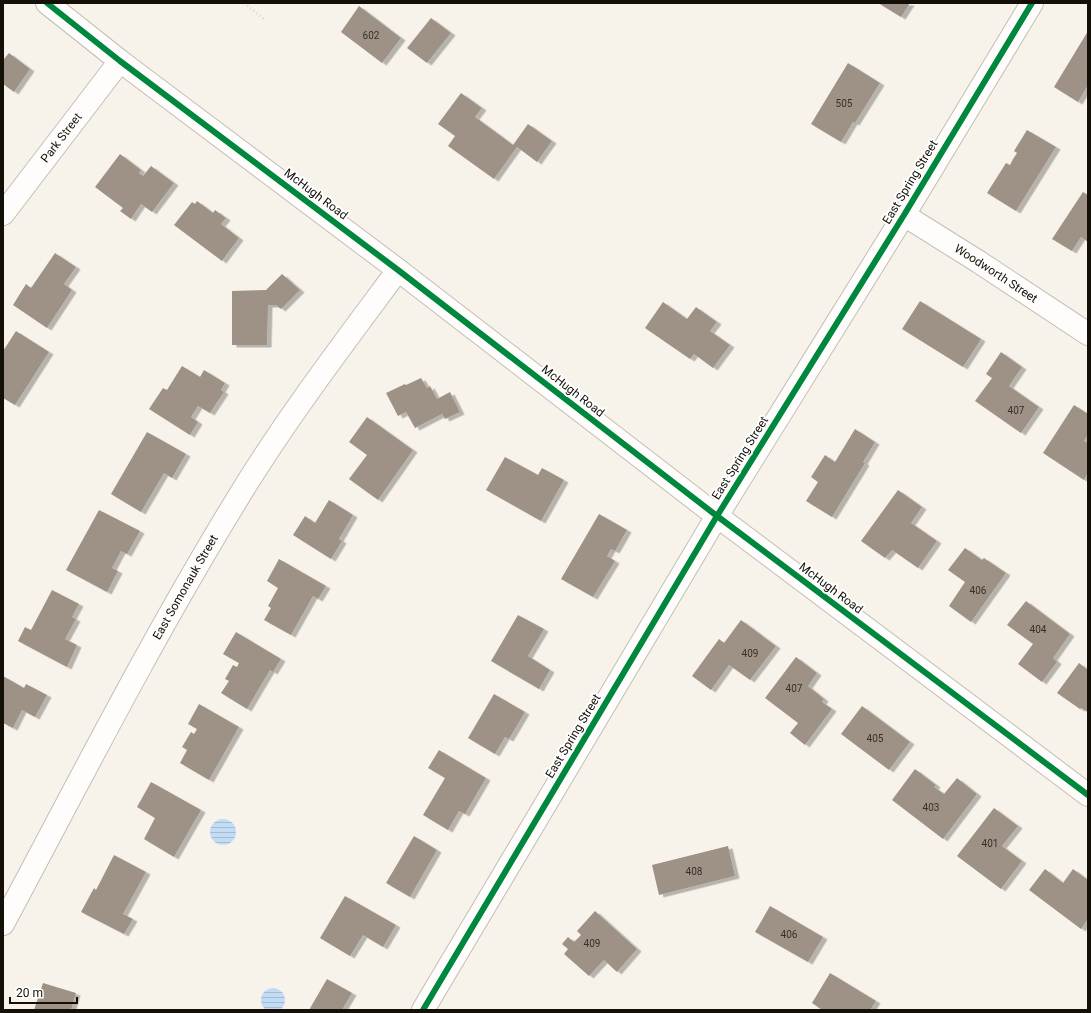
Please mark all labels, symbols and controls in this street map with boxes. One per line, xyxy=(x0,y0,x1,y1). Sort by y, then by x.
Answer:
house number: 602 xyxy=(363,30,380,41)
house number: 505 xyxy=(836,98,853,109)
street label: Park Street xyxy=(38,110,85,165)
street label: East Spring Street xyxy=(879,137,941,226)
street label: McHugh Road xyxy=(282,166,350,222)
street label: Woodworth Street xyxy=(952,241,1040,306)
street label: McHugh Road xyxy=(539,362,607,420)
house number: 407 xyxy=(1008,405,1025,416)
street label: East Spring Street xyxy=(709,414,771,502)
street label: East Somonauk Street xyxy=(150,532,221,642)
street label: McHugh Road xyxy=(797,560,865,616)
house number: 406 xyxy=(970,585,987,596)
house number: 404 xyxy=(1030,624,1047,635)
house number: 409 xyxy=(742,648,758,659)
house number: 407 xyxy=(786,683,803,694)
street label: East Spring Street xyxy=(542,691,604,780)
house number: 405 xyxy=(867,733,884,744)
house number: 403 xyxy=(923,802,939,813)
house number: 401 xyxy=(982,838,998,849)
house number: 408 xyxy=(686,866,703,877)
house number: 406 xyxy=(781,929,798,940)
house number: 409 xyxy=(584,938,600,949)
scale bar xyxy=(10,979,77,1005)
text: 20 m xyxy=(16,986,43,1000)

